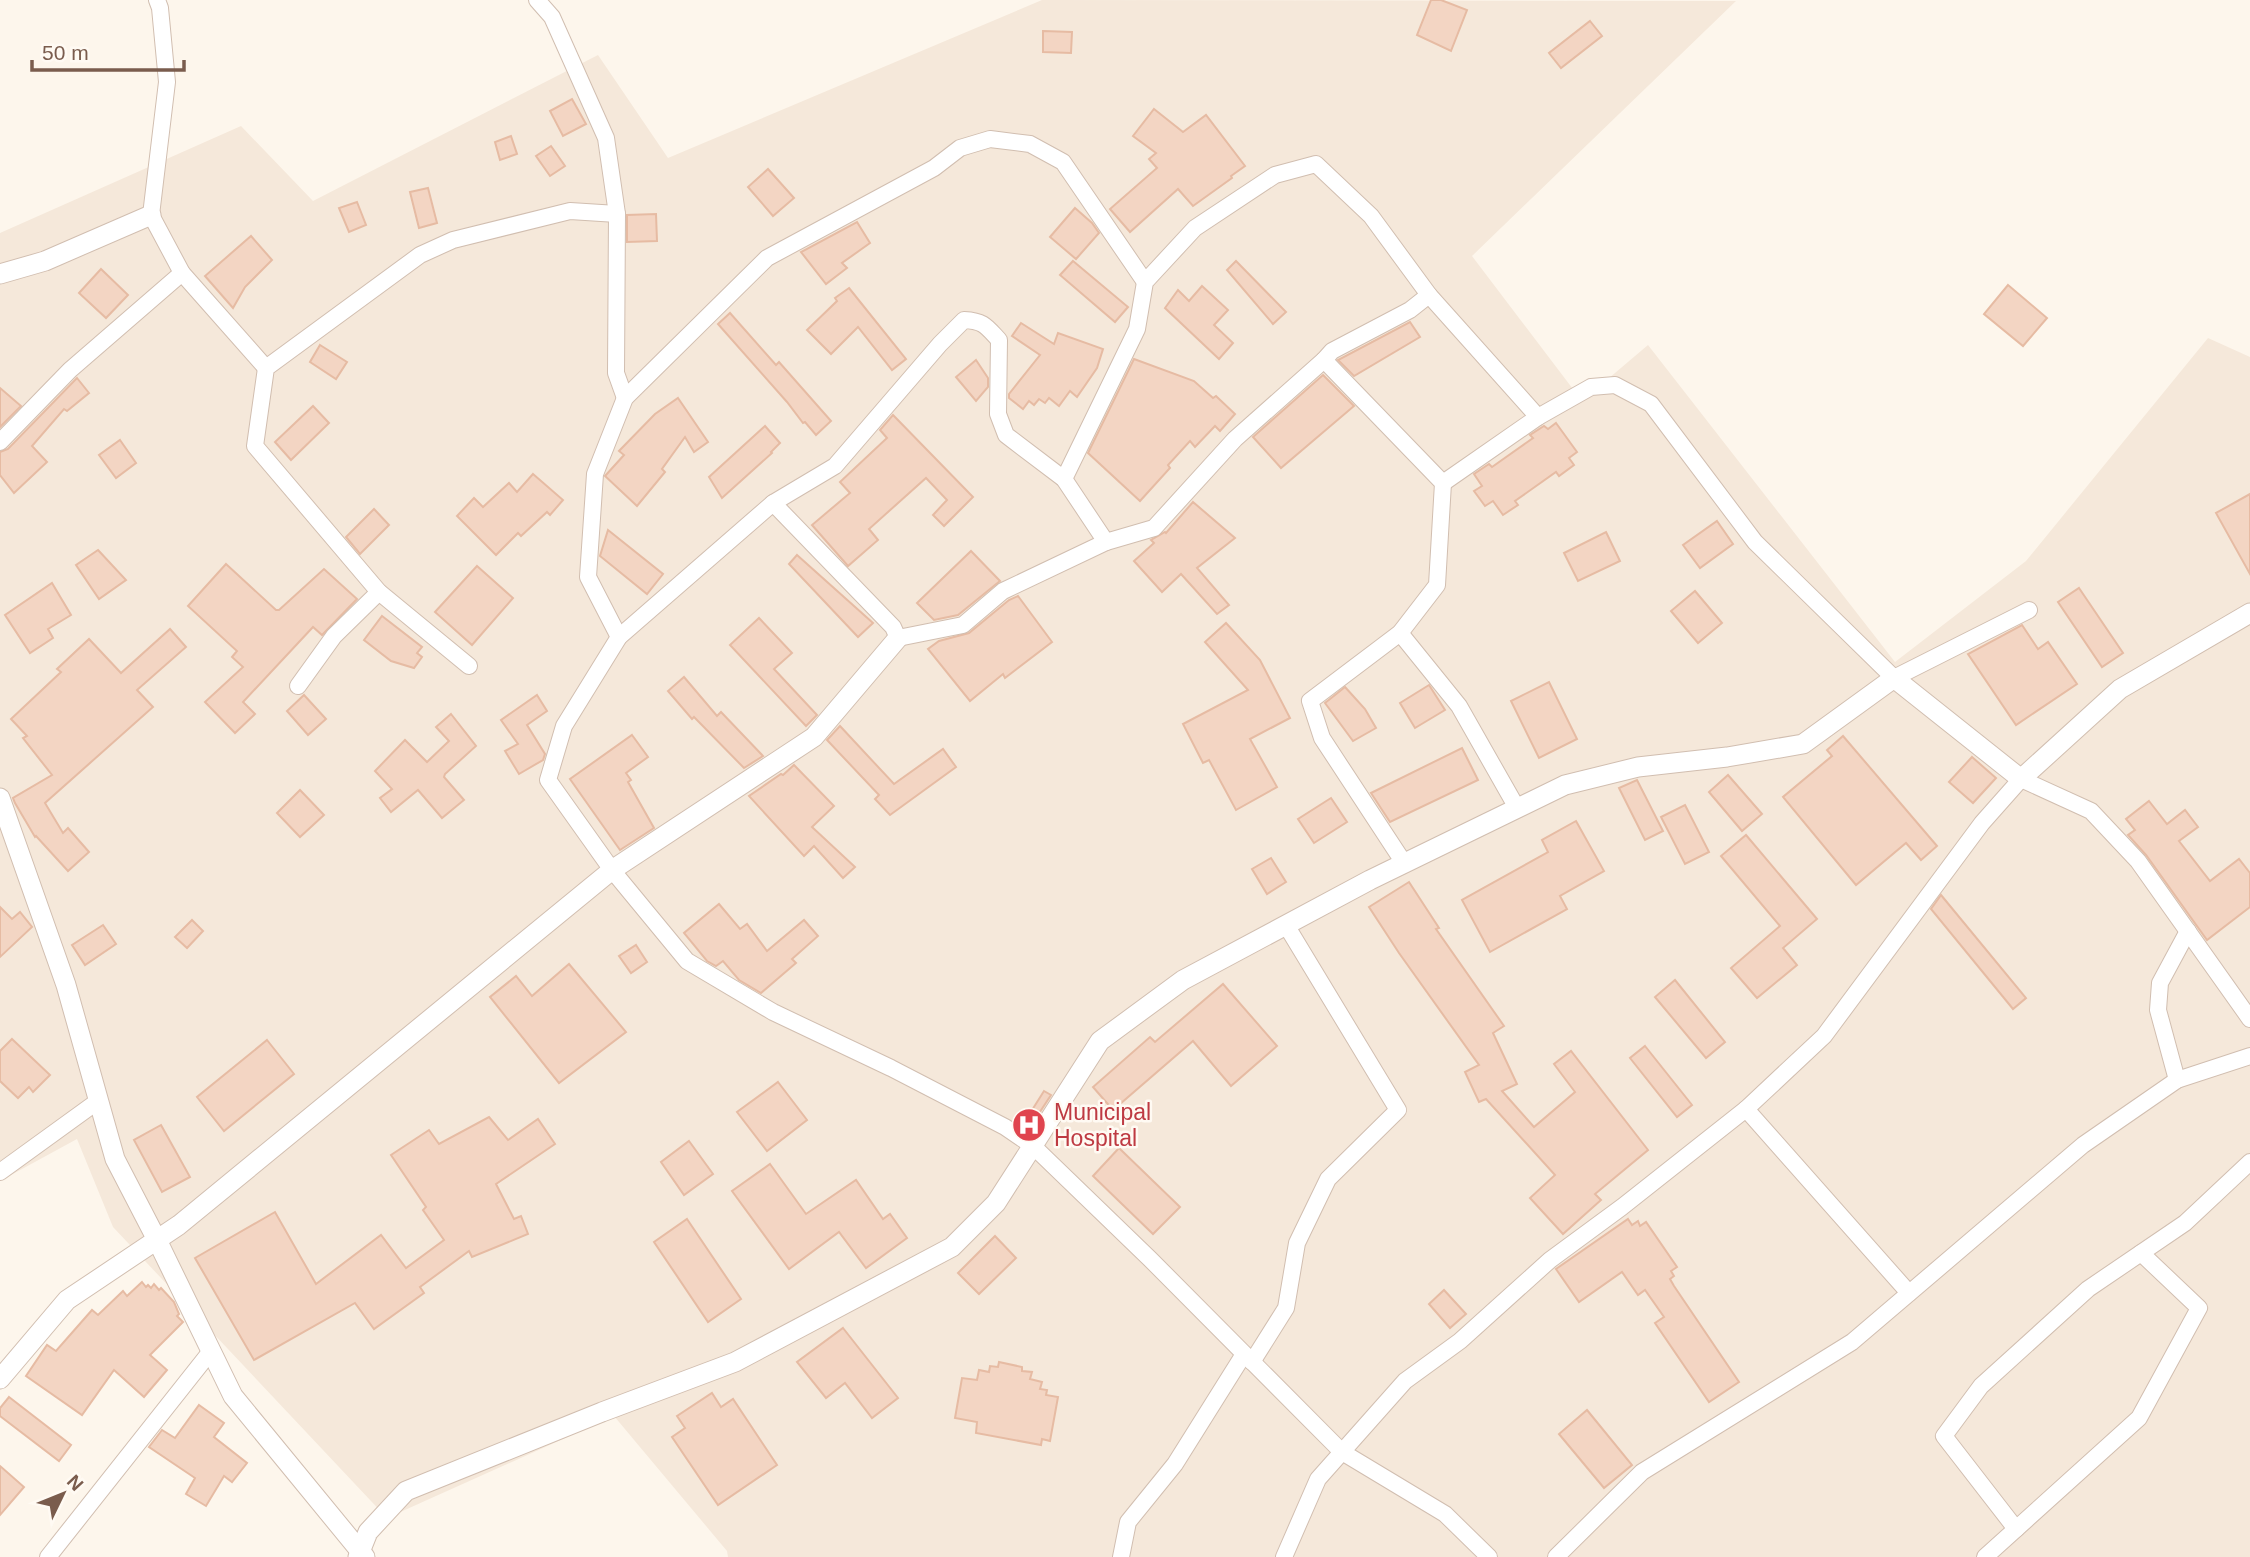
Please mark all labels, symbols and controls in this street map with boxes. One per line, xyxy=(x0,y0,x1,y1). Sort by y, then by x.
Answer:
scale bar xyxy=(32,28,184,72)
text: 50 m xyxy=(42,41,89,64)
place label: Municipal Hospital xyxy=(1054,1099,1151,1151)
hospital icon: Municipal Hospital xyxy=(1010,1106,1048,1144)
north arrow xyxy=(28,1459,98,1529)
text: N xyxy=(63,1471,87,1495)

